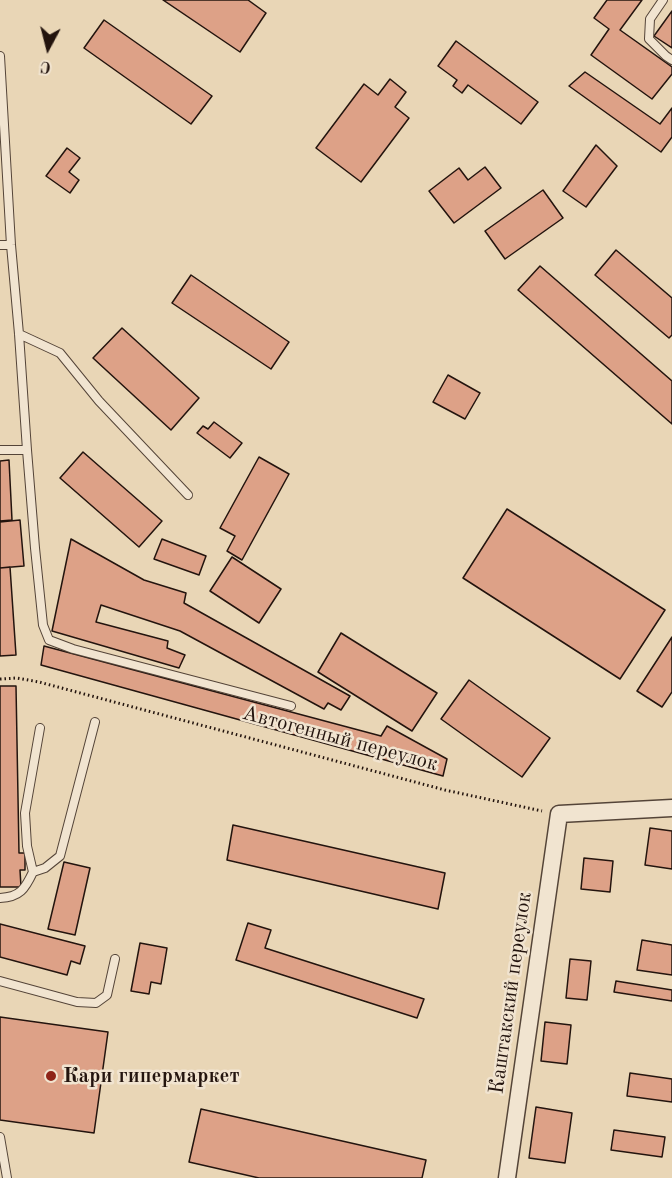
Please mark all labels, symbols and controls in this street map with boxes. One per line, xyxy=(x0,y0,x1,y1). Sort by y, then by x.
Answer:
north arrow xyxy=(18,18,78,78)
text: С xyxy=(40,57,52,74)
street label: Автогенный переулок xyxy=(239,701,441,777)
street label: Каштакский переулок xyxy=(484,890,538,1096)
place label: Кари гипермаркет xyxy=(63,1063,240,1089)
marker: Кари гипермаркет xyxy=(44,1069,58,1083)

